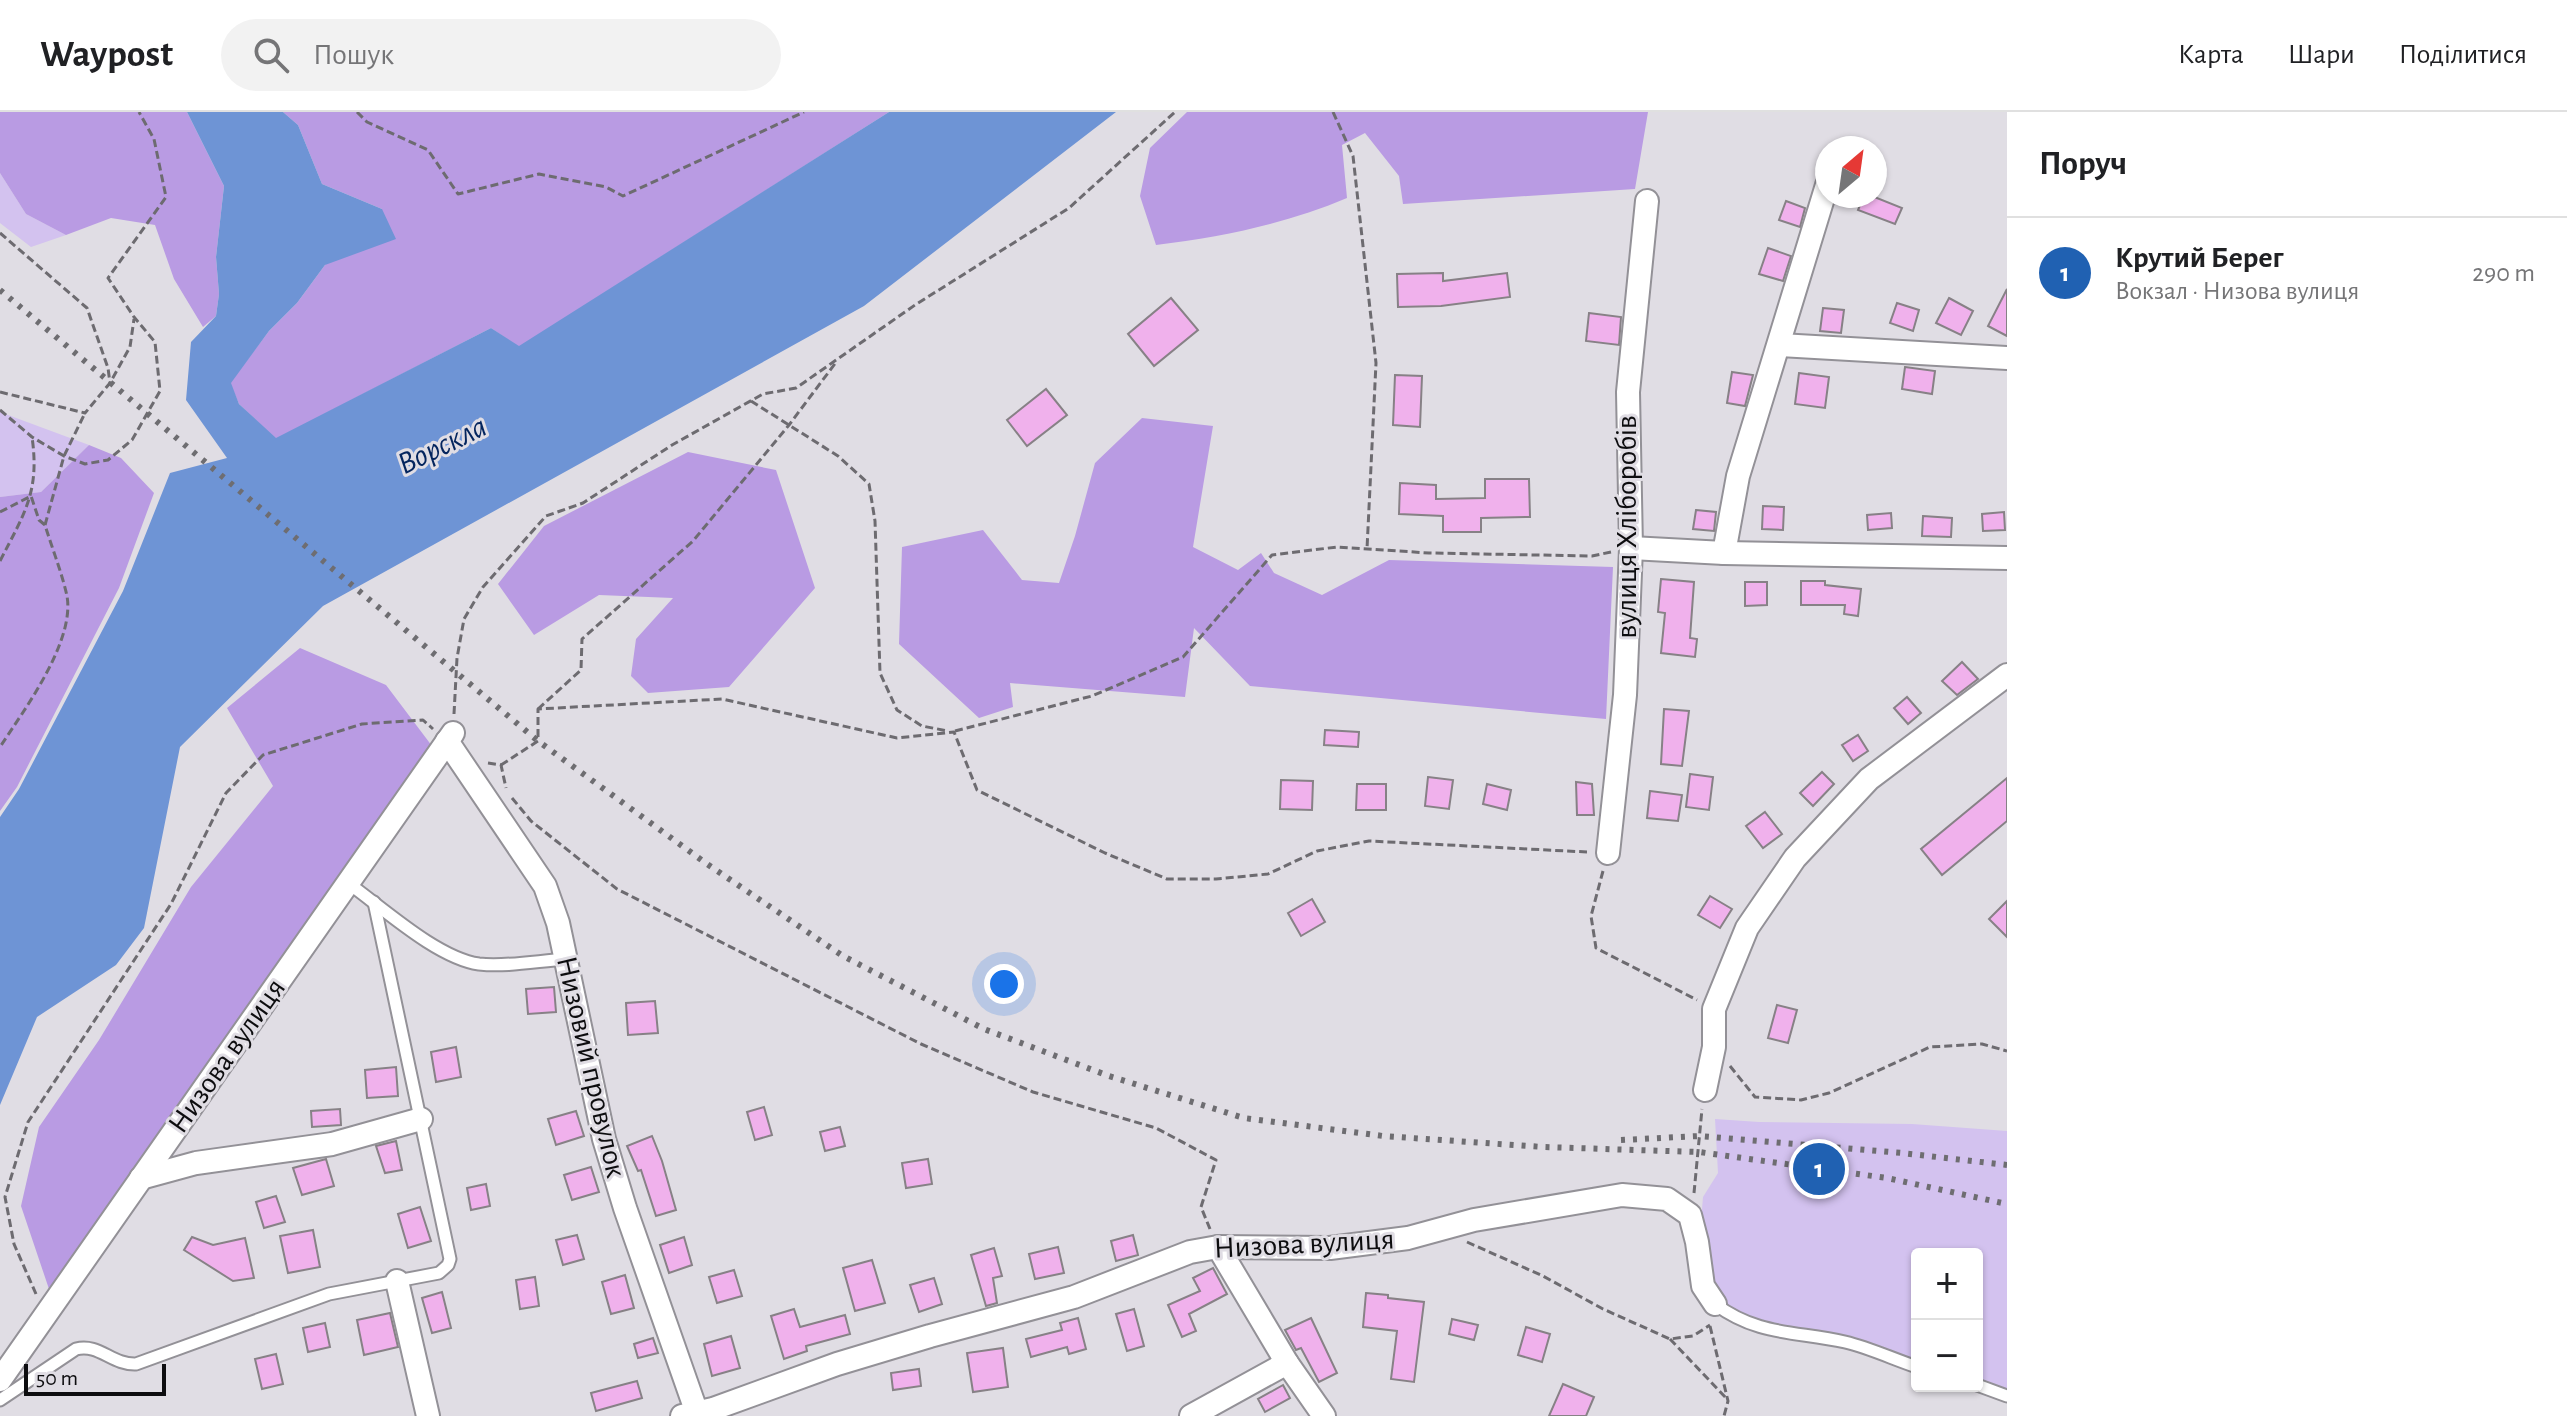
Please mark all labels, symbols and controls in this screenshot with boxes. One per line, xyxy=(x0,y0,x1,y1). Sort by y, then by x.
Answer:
search box xyxy=(221,19,781,91)
icon: search xyxy=(249,33,293,77)
text: Waypost xyxy=(40,36,173,74)
text: Пошук xyxy=(313,40,394,70)
text: Карта xyxy=(2178,41,2244,69)
text: Шари xyxy=(2288,41,2355,69)
text: Поділитися xyxy=(2399,41,2527,69)
north arrow xyxy=(1815,136,1887,208)
text: Поруч xyxy=(2039,147,2127,181)
text: Крутий Берег xyxy=(2115,243,2284,273)
text: 1 xyxy=(2060,260,2070,286)
text: 290 m xyxy=(2472,260,2535,286)
text: Вокзал · Низова вулиця xyxy=(2115,278,2359,304)
water label: Ворскла xyxy=(393,410,492,481)
street label: вулиця Хліборобів xyxy=(1612,415,1642,639)
street label: Низовий провулок xyxy=(551,953,631,1181)
your location xyxy=(984,964,1024,1004)
street label: Низова вулиця xyxy=(163,973,291,1139)
pin: 1 xyxy=(1793,1139,1845,1199)
street label: Низова вулиця xyxy=(1213,1224,1395,1264)
map controls xyxy=(1911,1248,1983,1392)
button: + xyxy=(1911,1248,1983,1320)
button: − xyxy=(1911,1320,1983,1392)
scale bar xyxy=(24,1360,166,1396)
text: 50 m xyxy=(36,1367,78,1389)

